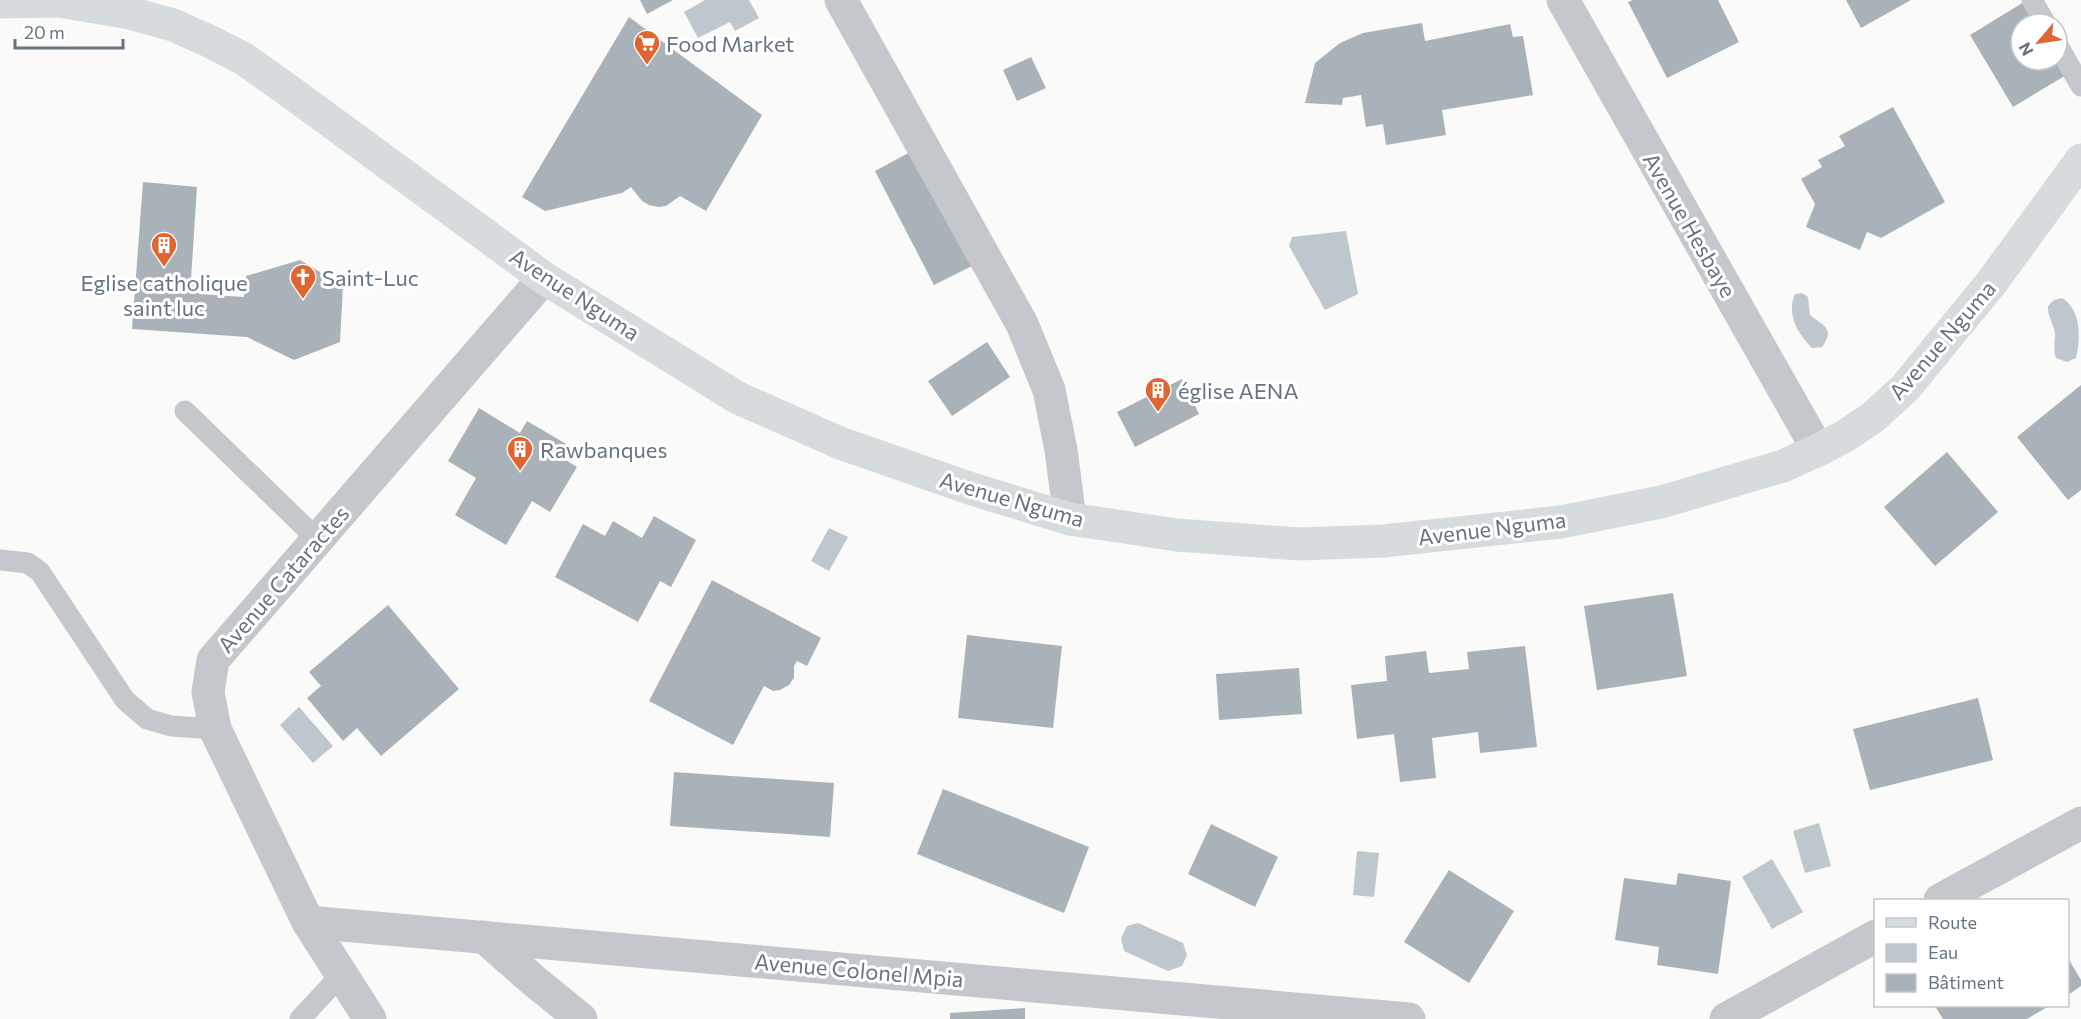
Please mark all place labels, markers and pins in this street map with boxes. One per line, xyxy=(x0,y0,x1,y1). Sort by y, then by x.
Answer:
supermarket icon: Food Market xyxy=(632,28,662,66)
place label: Food Market xyxy=(666,30,794,57)
building icon: Eglise catholique saint luc xyxy=(149,230,179,268)
church icon: Saint-Luc xyxy=(288,262,318,300)
place label: Saint-Luc xyxy=(322,264,419,291)
place label: Eglise catholique saint luc xyxy=(80,269,248,321)
building icon: église AENA xyxy=(1143,375,1173,413)
place label: église AENA xyxy=(1178,377,1299,404)
building icon: Rawbanques xyxy=(505,434,535,472)
place label: Rawbanques xyxy=(540,436,667,463)

